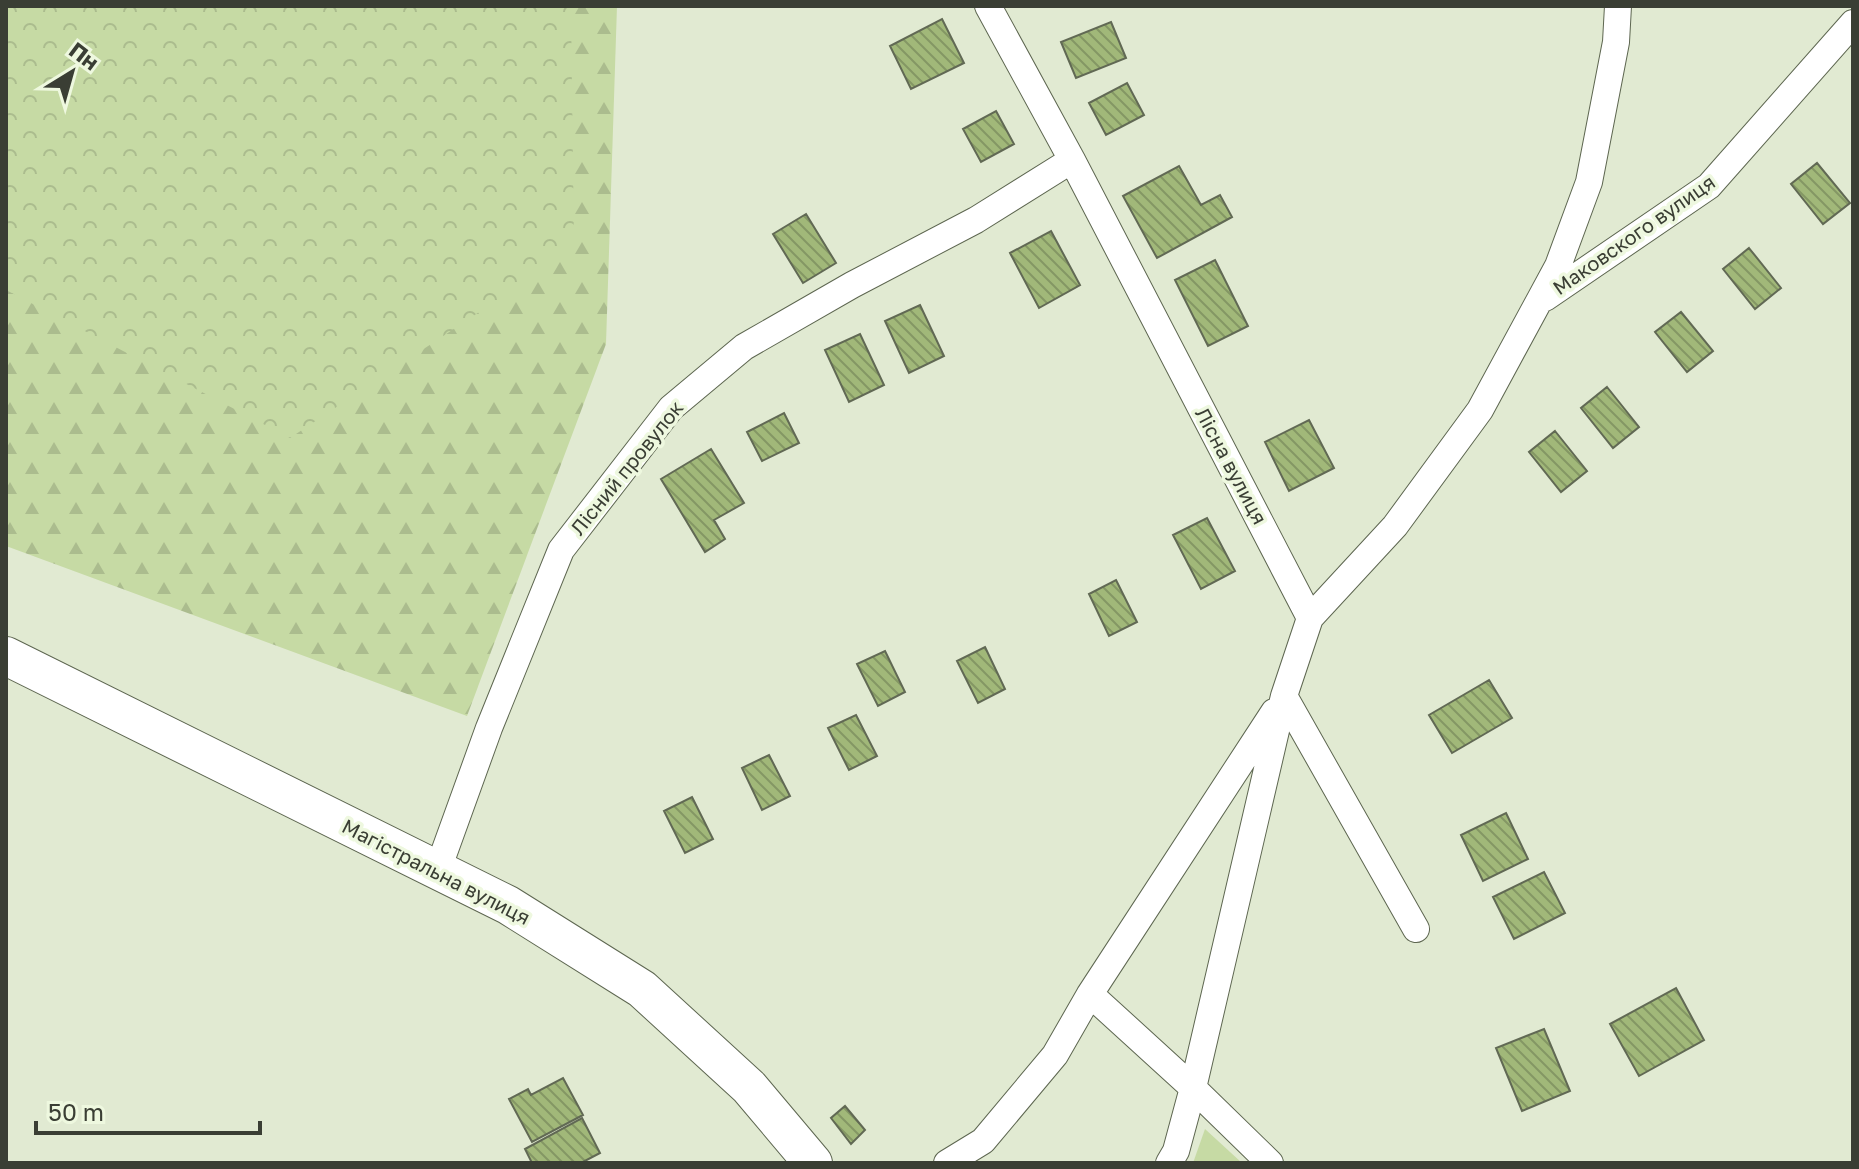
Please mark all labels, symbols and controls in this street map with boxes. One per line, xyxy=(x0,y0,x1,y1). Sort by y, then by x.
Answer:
north arrow xyxy=(32,32,112,112)
text: Пн xyxy=(64,36,104,75)
street label: Маковского вулиця xyxy=(1548,169,1719,299)
street label: Лісний провулок xyxy=(565,396,688,539)
street label: Лісна вулиця xyxy=(1191,403,1273,528)
street label: Магістральна вулиця xyxy=(338,813,534,929)
scale bar xyxy=(36,1085,260,1135)
text: 50 m xyxy=(48,1097,104,1126)

